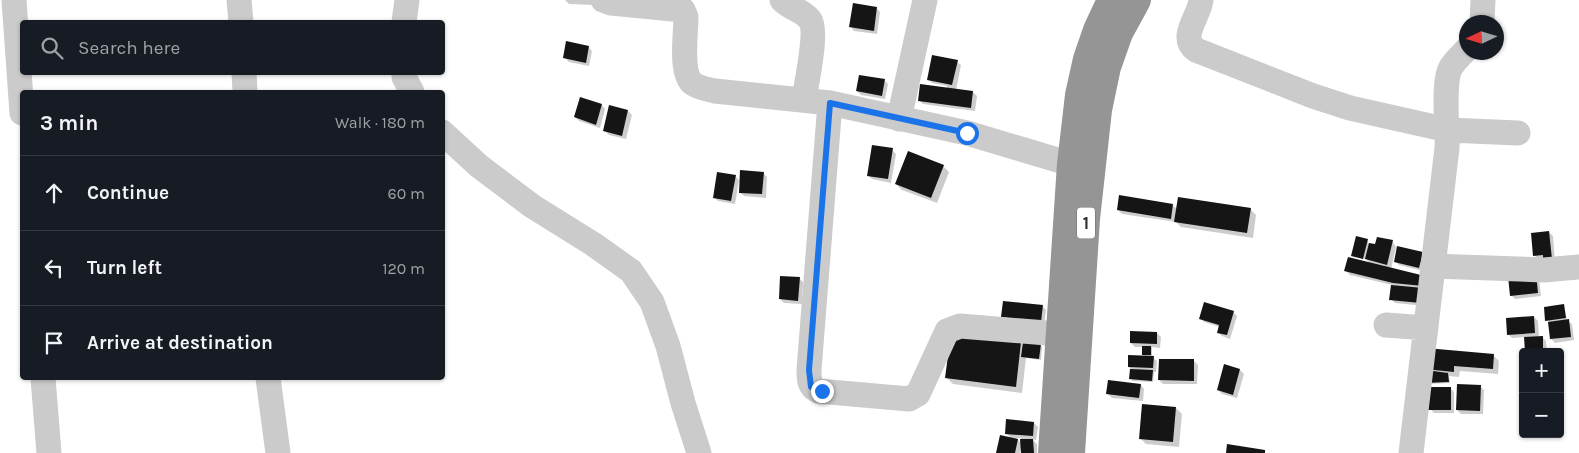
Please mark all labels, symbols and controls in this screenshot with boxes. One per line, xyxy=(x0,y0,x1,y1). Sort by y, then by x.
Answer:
north arrow xyxy=(1459,15,1504,60)
search box xyxy=(20,20,445,75)
icon: search xyxy=(38,34,66,62)
text: Search here xyxy=(78,37,180,59)
text: 3 min xyxy=(40,111,98,135)
text: Walk · 180 m xyxy=(335,113,425,132)
route start xyxy=(956,122,979,145)
icon: ahead xyxy=(40,179,68,207)
text: Continue xyxy=(87,182,169,204)
text: 60 m xyxy=(388,184,425,203)
road number: 1 xyxy=(1077,208,1095,238)
icon: left xyxy=(40,254,68,282)
text: Turn left xyxy=(87,257,162,279)
text: 120 m xyxy=(382,259,425,278)
icon: arrive xyxy=(40,329,68,357)
text: Arrive at destination xyxy=(87,332,273,354)
map controls xyxy=(1519,348,1564,438)
button: + xyxy=(1519,348,1564,393)
route end xyxy=(811,380,834,403)
button: − xyxy=(1519,393,1564,438)

